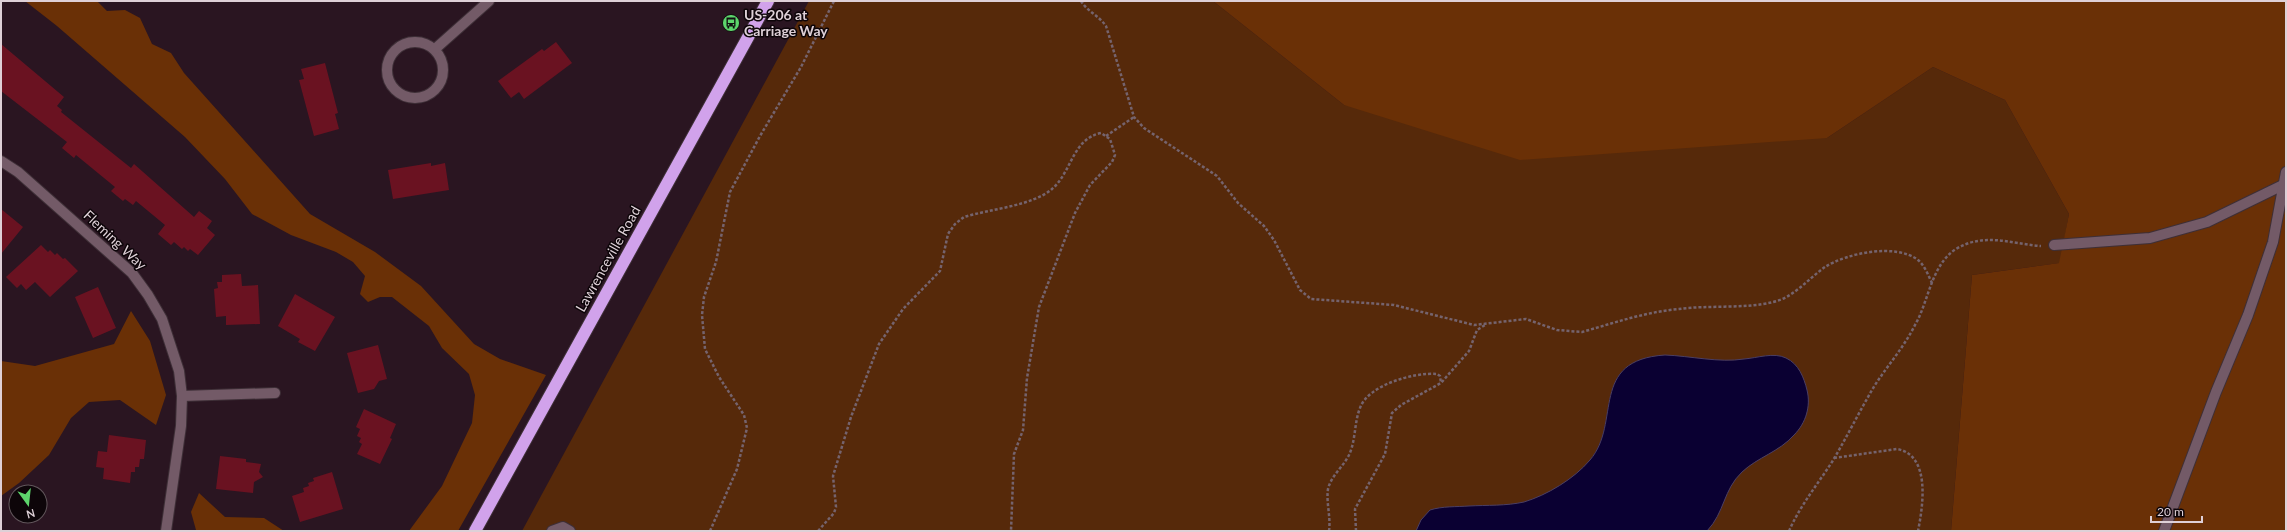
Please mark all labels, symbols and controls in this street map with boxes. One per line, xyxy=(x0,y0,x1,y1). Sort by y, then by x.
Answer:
place label: US-206 at Carriage Way xyxy=(744,6,828,39)
bus stop icon: US-206 at Carriage Way xyxy=(721,13,741,33)
street label: Lawrenceville Road xyxy=(571,203,644,315)
street label: Fleming Way xyxy=(80,206,151,274)
north arrow xyxy=(8,484,48,524)
scale bar xyxy=(2151,498,2202,524)
text: 20 m xyxy=(2157,504,2184,519)
text: N xyxy=(25,507,36,522)

